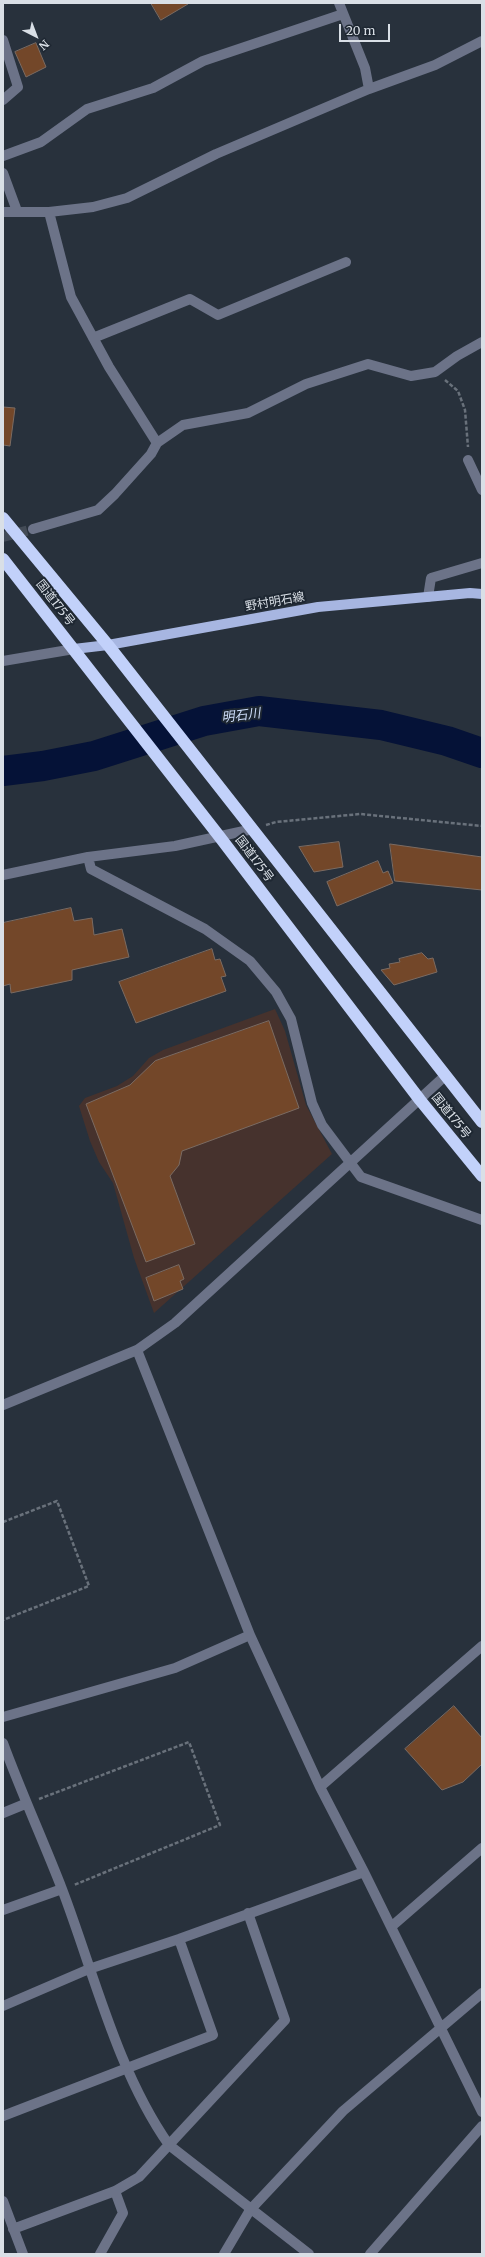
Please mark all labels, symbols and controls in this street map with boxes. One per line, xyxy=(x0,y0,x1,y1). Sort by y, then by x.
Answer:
north arrow xyxy=(16,16,56,56)
scale bar xyxy=(341,16,392,42)
text: 20 m xyxy=(346,23,375,38)
text: N xyxy=(36,37,52,53)
street label: 国道175号 xyxy=(33,577,77,629)
street label: 野村明石線 xyxy=(244,590,306,614)
water label: 明石川 xyxy=(221,706,261,726)
street label: 国道175号 xyxy=(232,833,276,885)
street label: 国道175号 xyxy=(428,1090,474,1142)

